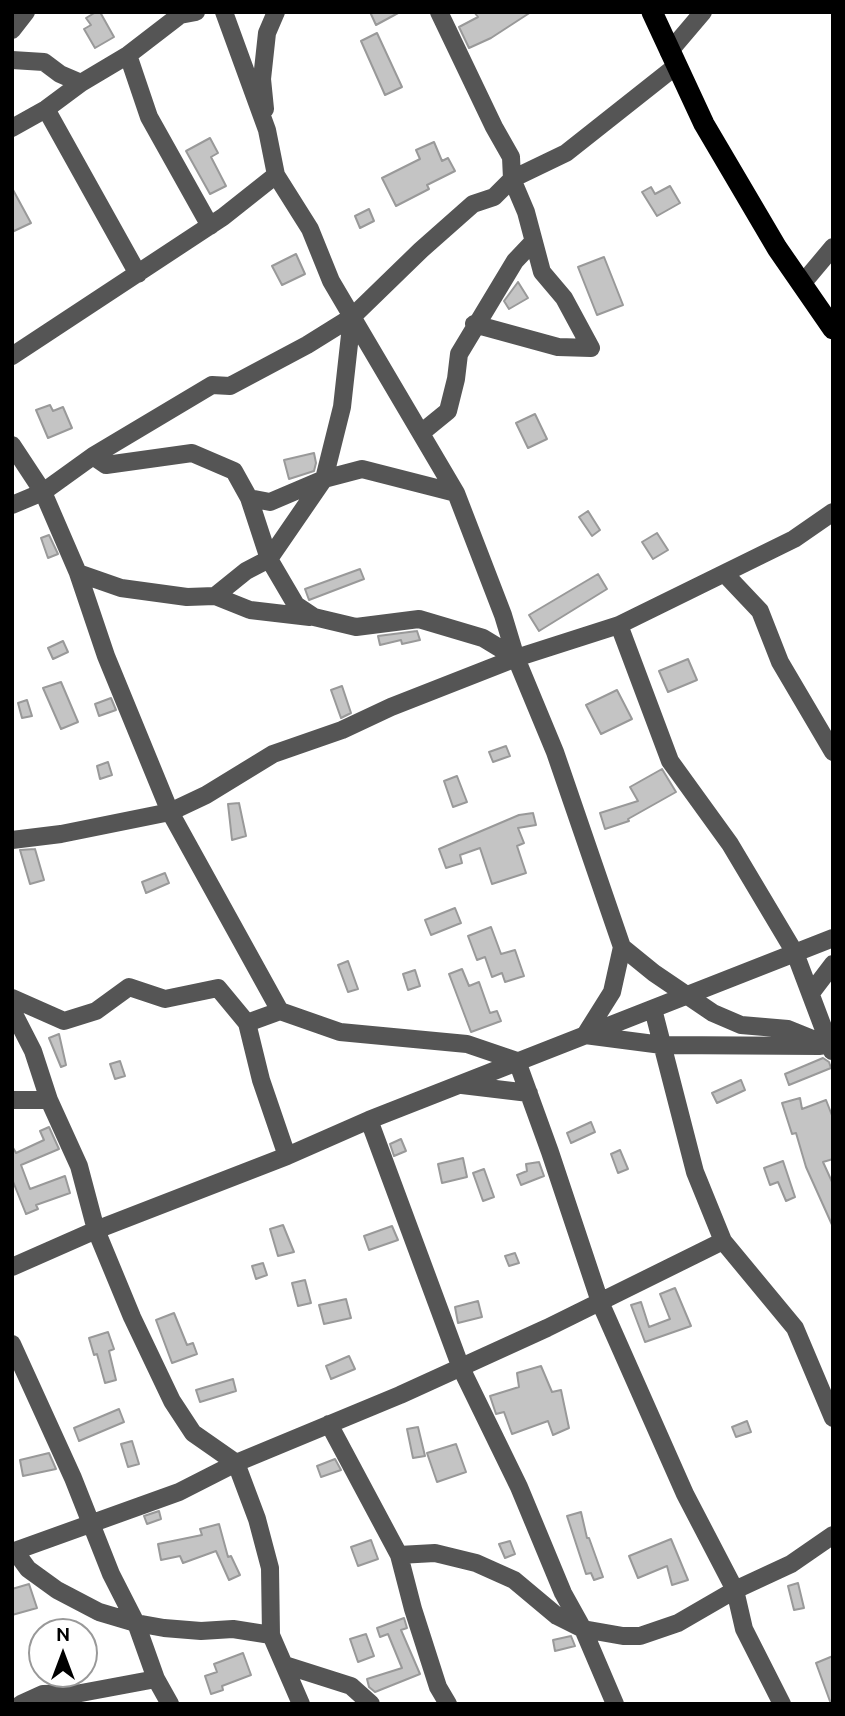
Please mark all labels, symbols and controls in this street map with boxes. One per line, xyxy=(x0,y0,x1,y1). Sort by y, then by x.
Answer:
north arrow xyxy=(28,1618,98,1688)
text: N xyxy=(56,1623,70,1645)

